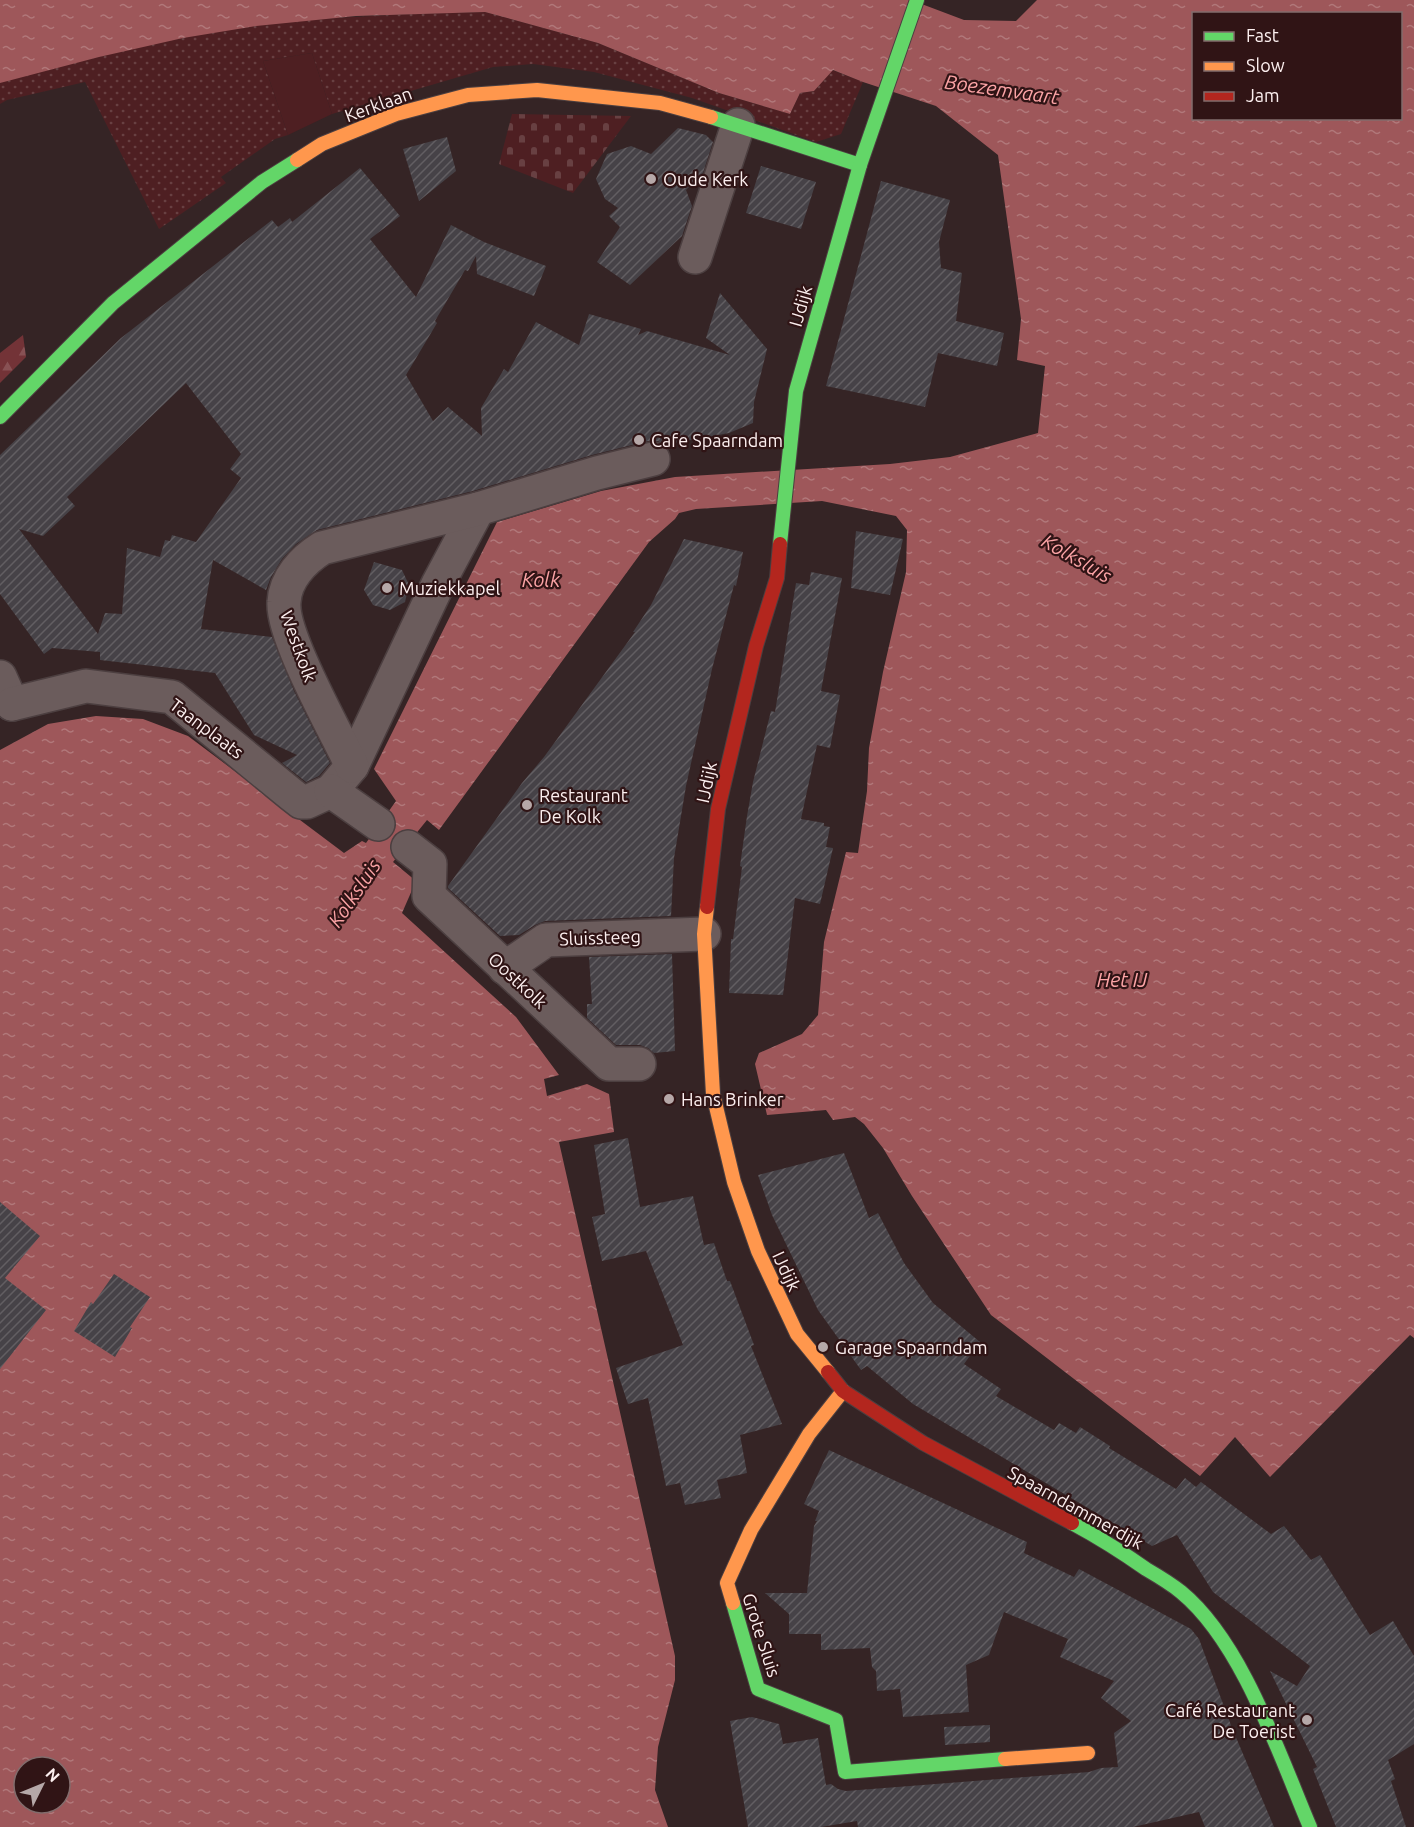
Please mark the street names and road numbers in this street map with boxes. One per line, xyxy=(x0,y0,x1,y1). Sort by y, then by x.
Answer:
street label: Kerklaan xyxy=(342,83,414,125)
street label: IJdijk xyxy=(785,283,815,329)
street label: Westkolk xyxy=(277,608,321,684)
street label: Taanplaats xyxy=(166,694,248,762)
street label: IJdijk xyxy=(692,759,720,805)
street label: Sluissteeg xyxy=(559,926,641,948)
street label: Oostkolk xyxy=(485,948,551,1012)
street label: IJdijk xyxy=(769,1248,805,1294)
street label: Spaarndammerdijk xyxy=(1005,1462,1147,1552)
street label: Grote Sluis xyxy=(739,1591,785,1680)

